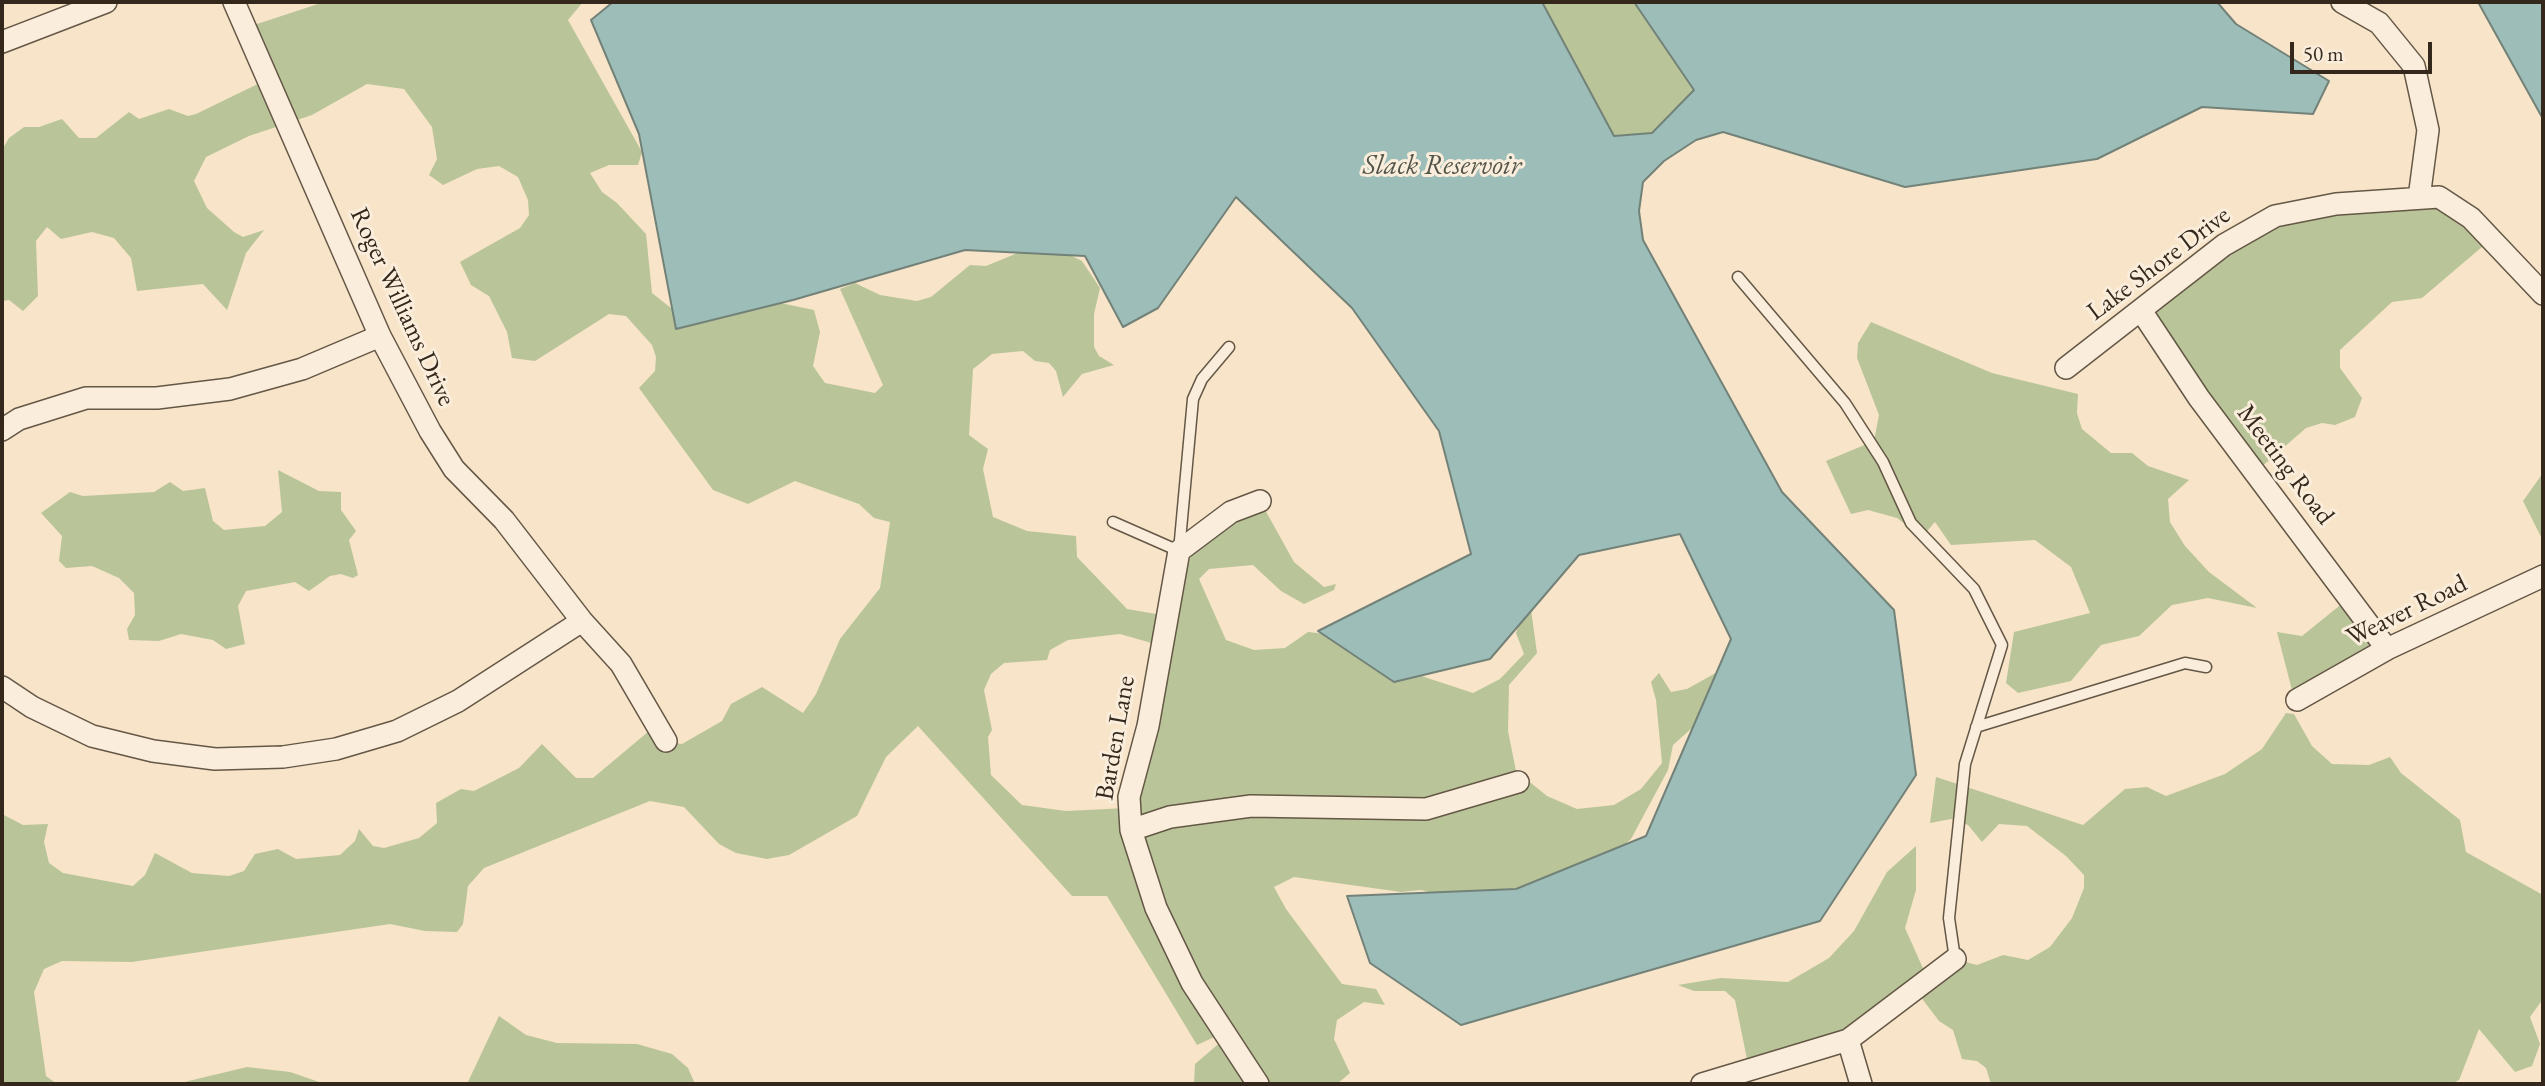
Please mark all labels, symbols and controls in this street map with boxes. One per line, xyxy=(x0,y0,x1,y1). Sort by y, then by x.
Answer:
scale bar xyxy=(2293,28,2435,72)
text: 50 m xyxy=(2303,40,2344,67)
water label: Slack Reservoir xyxy=(1363,149,1521,183)
street label: Lake Shore Drive xyxy=(2081,200,2237,328)
street label: Roger Williams Drive xyxy=(342,203,462,411)
street label: Meeting Road xyxy=(2230,399,2340,531)
street label: Weaver Road xyxy=(2342,568,2472,654)
street label: Barden Lane xyxy=(1090,673,1142,803)

